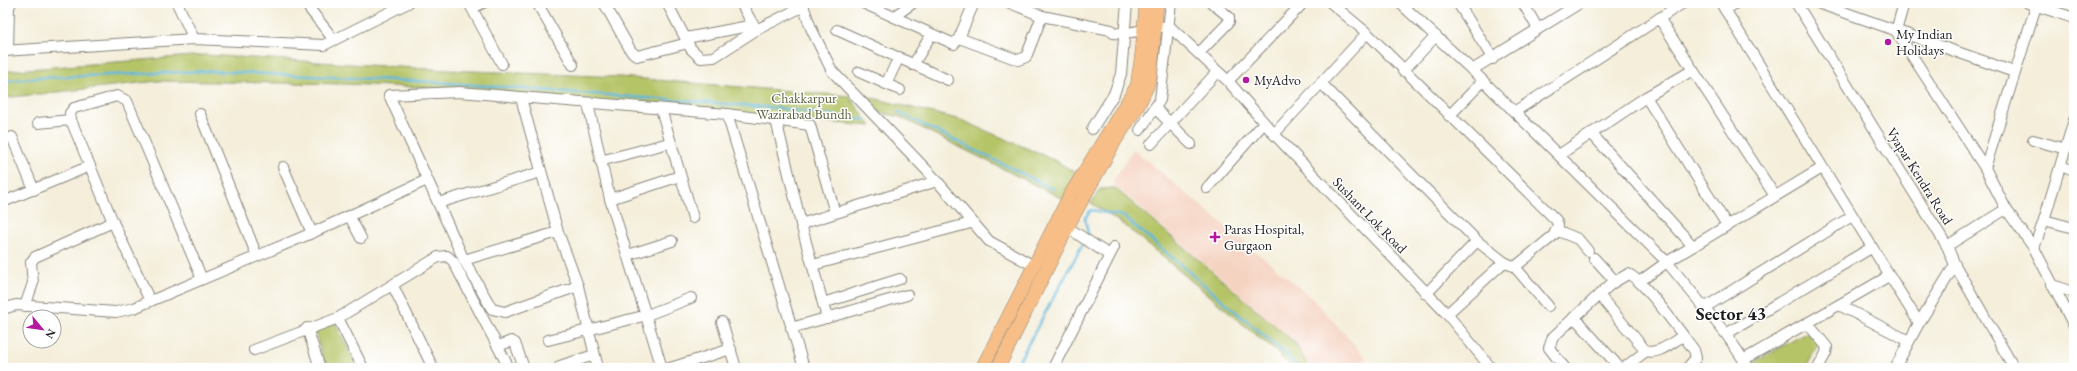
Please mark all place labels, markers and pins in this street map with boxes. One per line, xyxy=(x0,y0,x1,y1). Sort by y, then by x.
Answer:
place label: My Indian Holidays xyxy=(1896,25,1953,59)
marker: My Indian Holidays xyxy=(1883,37,1893,47)
place label: MyAdvo xyxy=(1254,71,1301,89)
marker: MyAdvo xyxy=(1241,75,1251,85)
place label: Paras Hospital, Gurgaon xyxy=(1224,220,1304,254)
marker: Paras Hospital, Gurgaon xyxy=(1209,231,1221,243)

